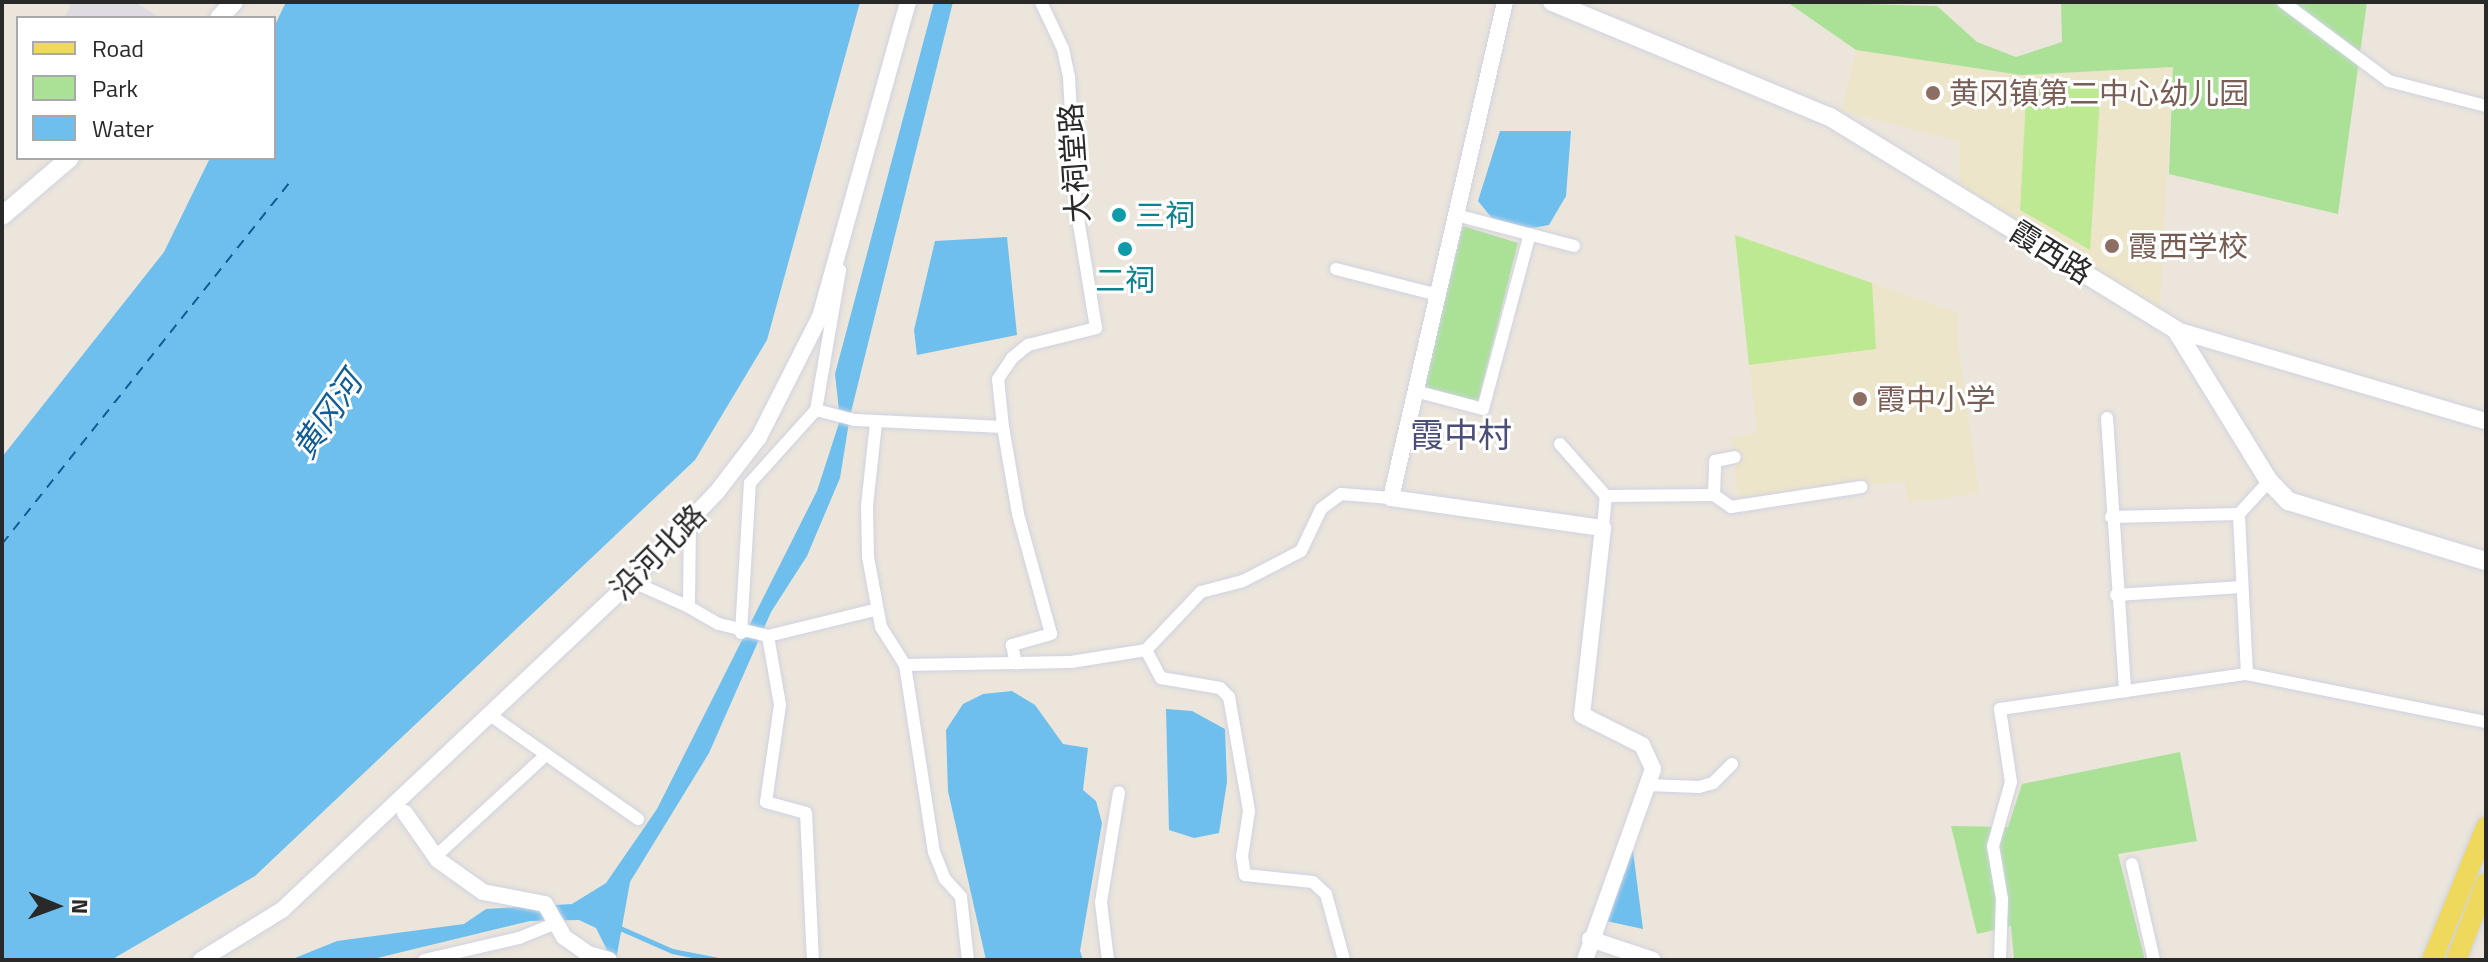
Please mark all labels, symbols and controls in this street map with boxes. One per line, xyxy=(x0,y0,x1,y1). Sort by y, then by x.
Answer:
legend xyxy=(16,16,276,160)
text: Road xyxy=(92,30,144,66)
text: Park xyxy=(92,70,138,106)
place label: 黄冈镇第二中心幼儿园 xyxy=(1949,75,2249,111)
marker: 黄冈镇第二中心幼儿园 xyxy=(1924,84,1942,102)
street label: 大祠堂路 xyxy=(1052,102,1096,224)
text: Water xyxy=(92,110,154,146)
place label: 三祠 xyxy=(1135,197,1195,233)
marker: 三祠 xyxy=(1110,206,1128,224)
street label: 霞西路 xyxy=(2003,213,2099,291)
place label: 霞西学校 xyxy=(2128,228,2248,264)
marker: 霞西学校 xyxy=(2103,237,2121,255)
marker: 二祠 xyxy=(1116,240,1134,258)
place label: 二祠 xyxy=(1095,262,1155,298)
water label: 黄冈河 xyxy=(284,364,370,466)
place label: 霞中小学 xyxy=(1876,381,1996,417)
marker: 霞中小学 xyxy=(1851,390,1869,408)
district label: 霞中村 xyxy=(1410,415,1512,455)
street label: 沿河北路 xyxy=(603,497,713,607)
north arrow xyxy=(16,866,96,946)
text: N xyxy=(63,898,97,914)

